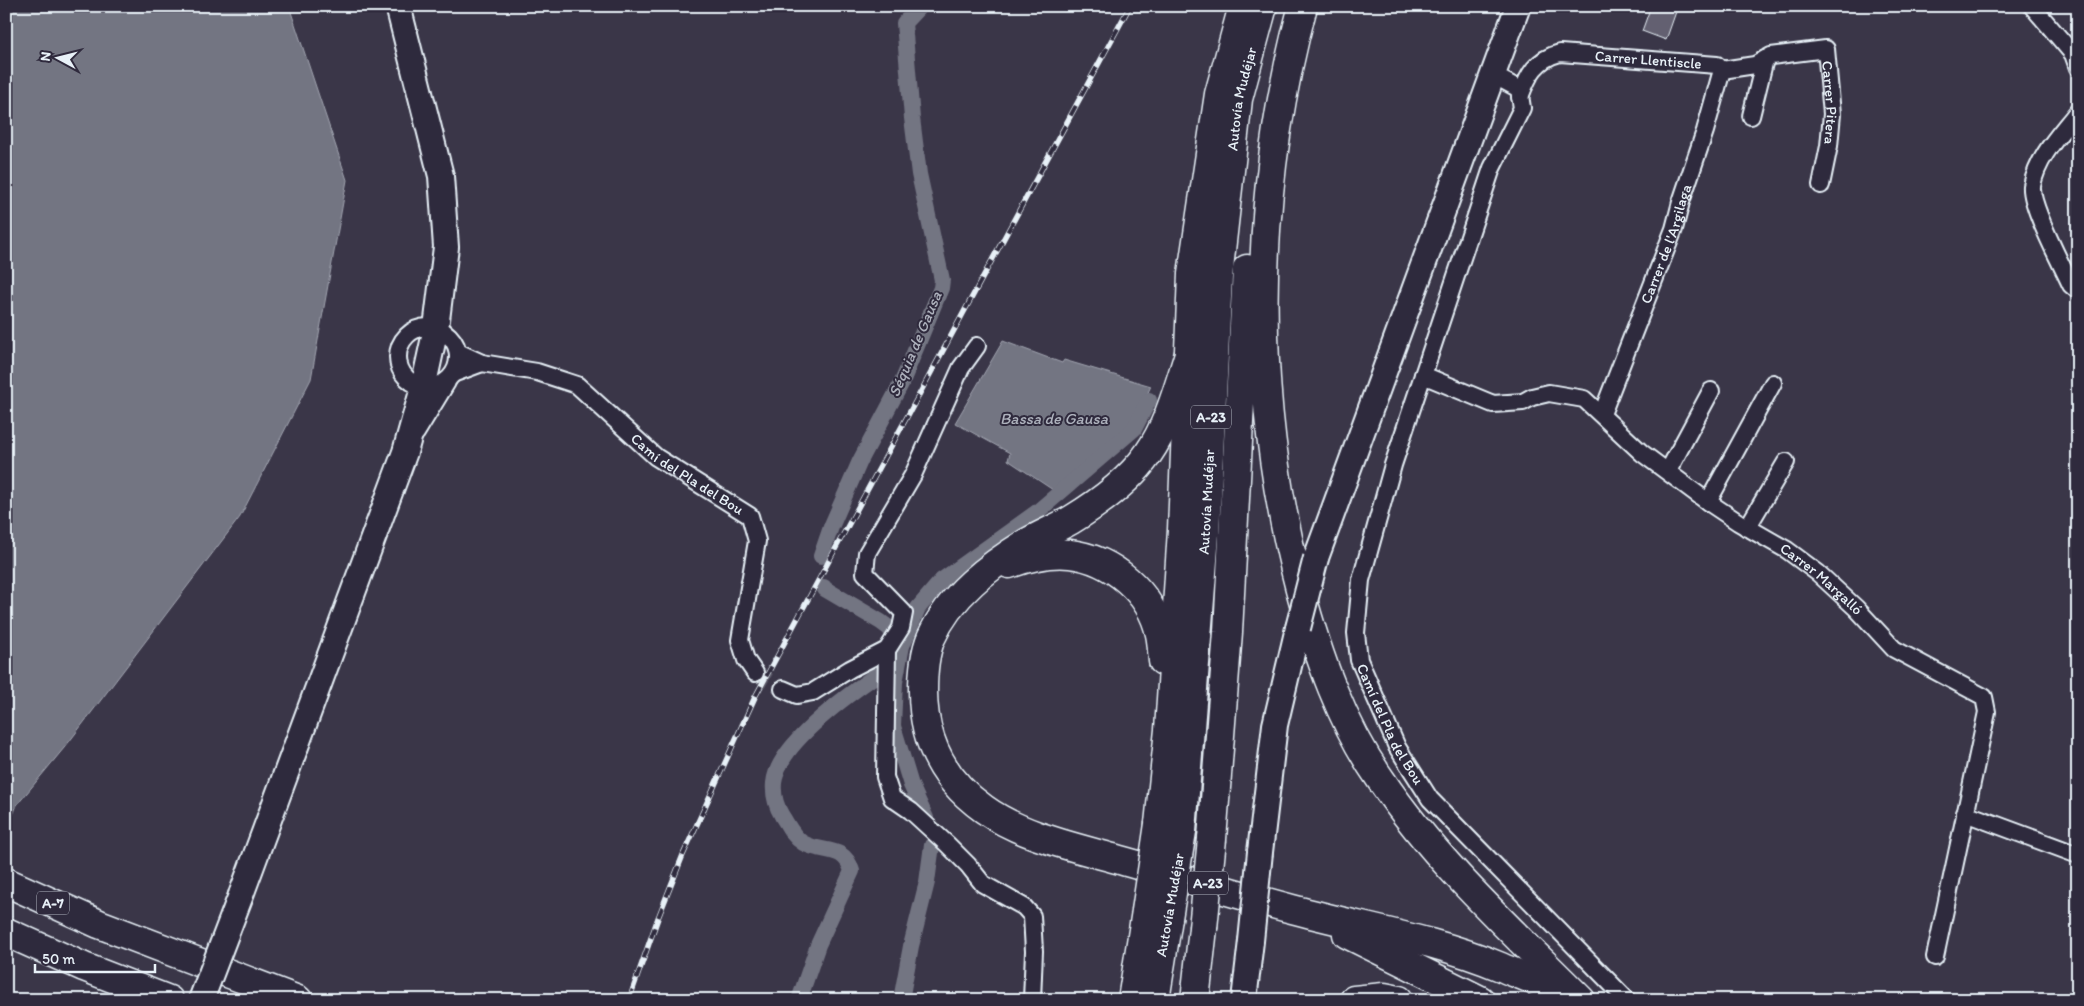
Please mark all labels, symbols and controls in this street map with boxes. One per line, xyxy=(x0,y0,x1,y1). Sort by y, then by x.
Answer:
north arrow xyxy=(32,32,82,82)
street label: Autovía Mudéjar xyxy=(1223,45,1261,152)
street label: Carrer Llentiscle xyxy=(1594,47,1702,73)
text: N xyxy=(37,51,55,62)
street label: Carrer Pitera xyxy=(1818,60,1841,146)
street label: Carrer de l'Argilaga xyxy=(1637,181,1696,306)
water label: Séquia de Gausa xyxy=(884,288,946,400)
road number: A-23 xyxy=(1191,406,1231,428)
water label: Bassa de Gausa xyxy=(1000,409,1109,428)
street label: Camí del Pla del Bou xyxy=(627,429,747,519)
street label: Autovía Mudéjar xyxy=(1194,449,1218,555)
street label: Carrer Margalló xyxy=(1777,539,1867,619)
street label: Camí del Pla del Bou xyxy=(1353,661,1428,788)
street label: Autovía Mudéjar xyxy=(1152,851,1188,958)
road number: A-23 xyxy=(1188,871,1228,894)
road number: A-7 xyxy=(37,891,69,914)
scale bar xyxy=(35,941,155,973)
text: 50 m xyxy=(42,950,75,968)

